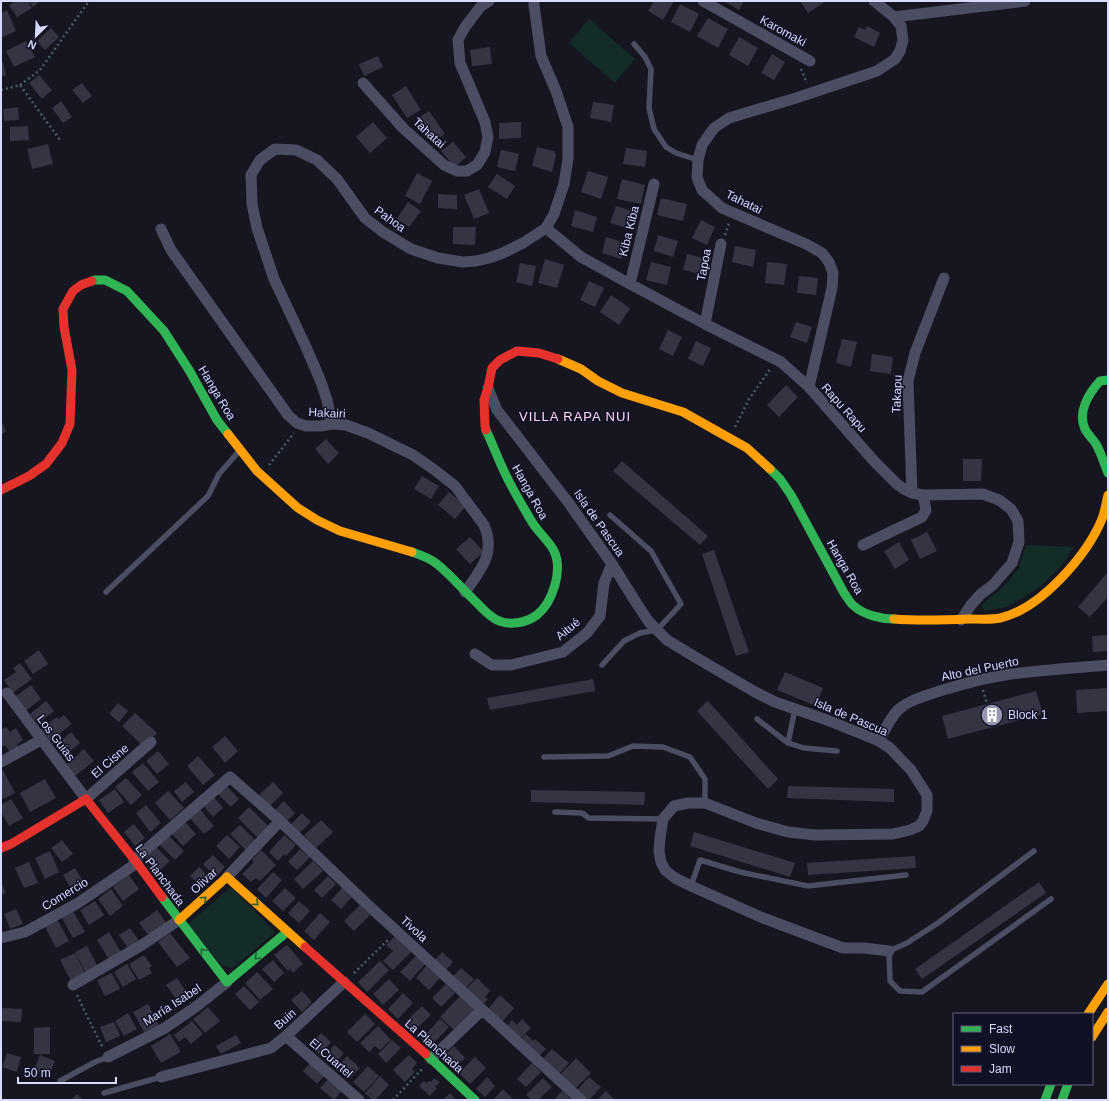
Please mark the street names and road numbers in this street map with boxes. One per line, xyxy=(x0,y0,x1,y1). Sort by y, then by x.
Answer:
street label: Karomaki xyxy=(757,13,809,49)
street label: Tahatai xyxy=(410,115,448,151)
street label: Tahatai xyxy=(724,187,764,217)
street label: Pahoa xyxy=(372,203,408,235)
street label: Kiba Kiba xyxy=(616,204,642,258)
street label: Tapoa xyxy=(694,247,714,282)
street label: Hanga Roa xyxy=(195,363,239,423)
street label: Takapu xyxy=(889,374,905,414)
street label: Rapu Rapu xyxy=(818,381,870,435)
street label: Hakairi xyxy=(308,405,346,421)
street label: Hanga Roa xyxy=(509,462,551,522)
street label: Isla de Pascua xyxy=(571,487,627,560)
street label: Hanga Roa xyxy=(824,537,866,597)
street label: Aitué xyxy=(553,615,583,643)
street label: Alto del Puerto xyxy=(940,654,1020,684)
street label: Isla de Pascua xyxy=(812,695,890,739)
street label: Los Guias xyxy=(34,712,78,764)
street label: El Cisne xyxy=(89,741,132,781)
street label: La Planchada xyxy=(132,841,188,909)
street label: Olivar xyxy=(188,865,220,897)
street label: Comercio xyxy=(39,875,91,913)
street label: Tivola xyxy=(398,913,431,945)
street label: María Isabel xyxy=(140,981,204,1029)
street label: Buin xyxy=(271,1006,299,1032)
street label: La Planchada xyxy=(402,1016,466,1076)
street label: El Cuartel xyxy=(307,1035,355,1081)

